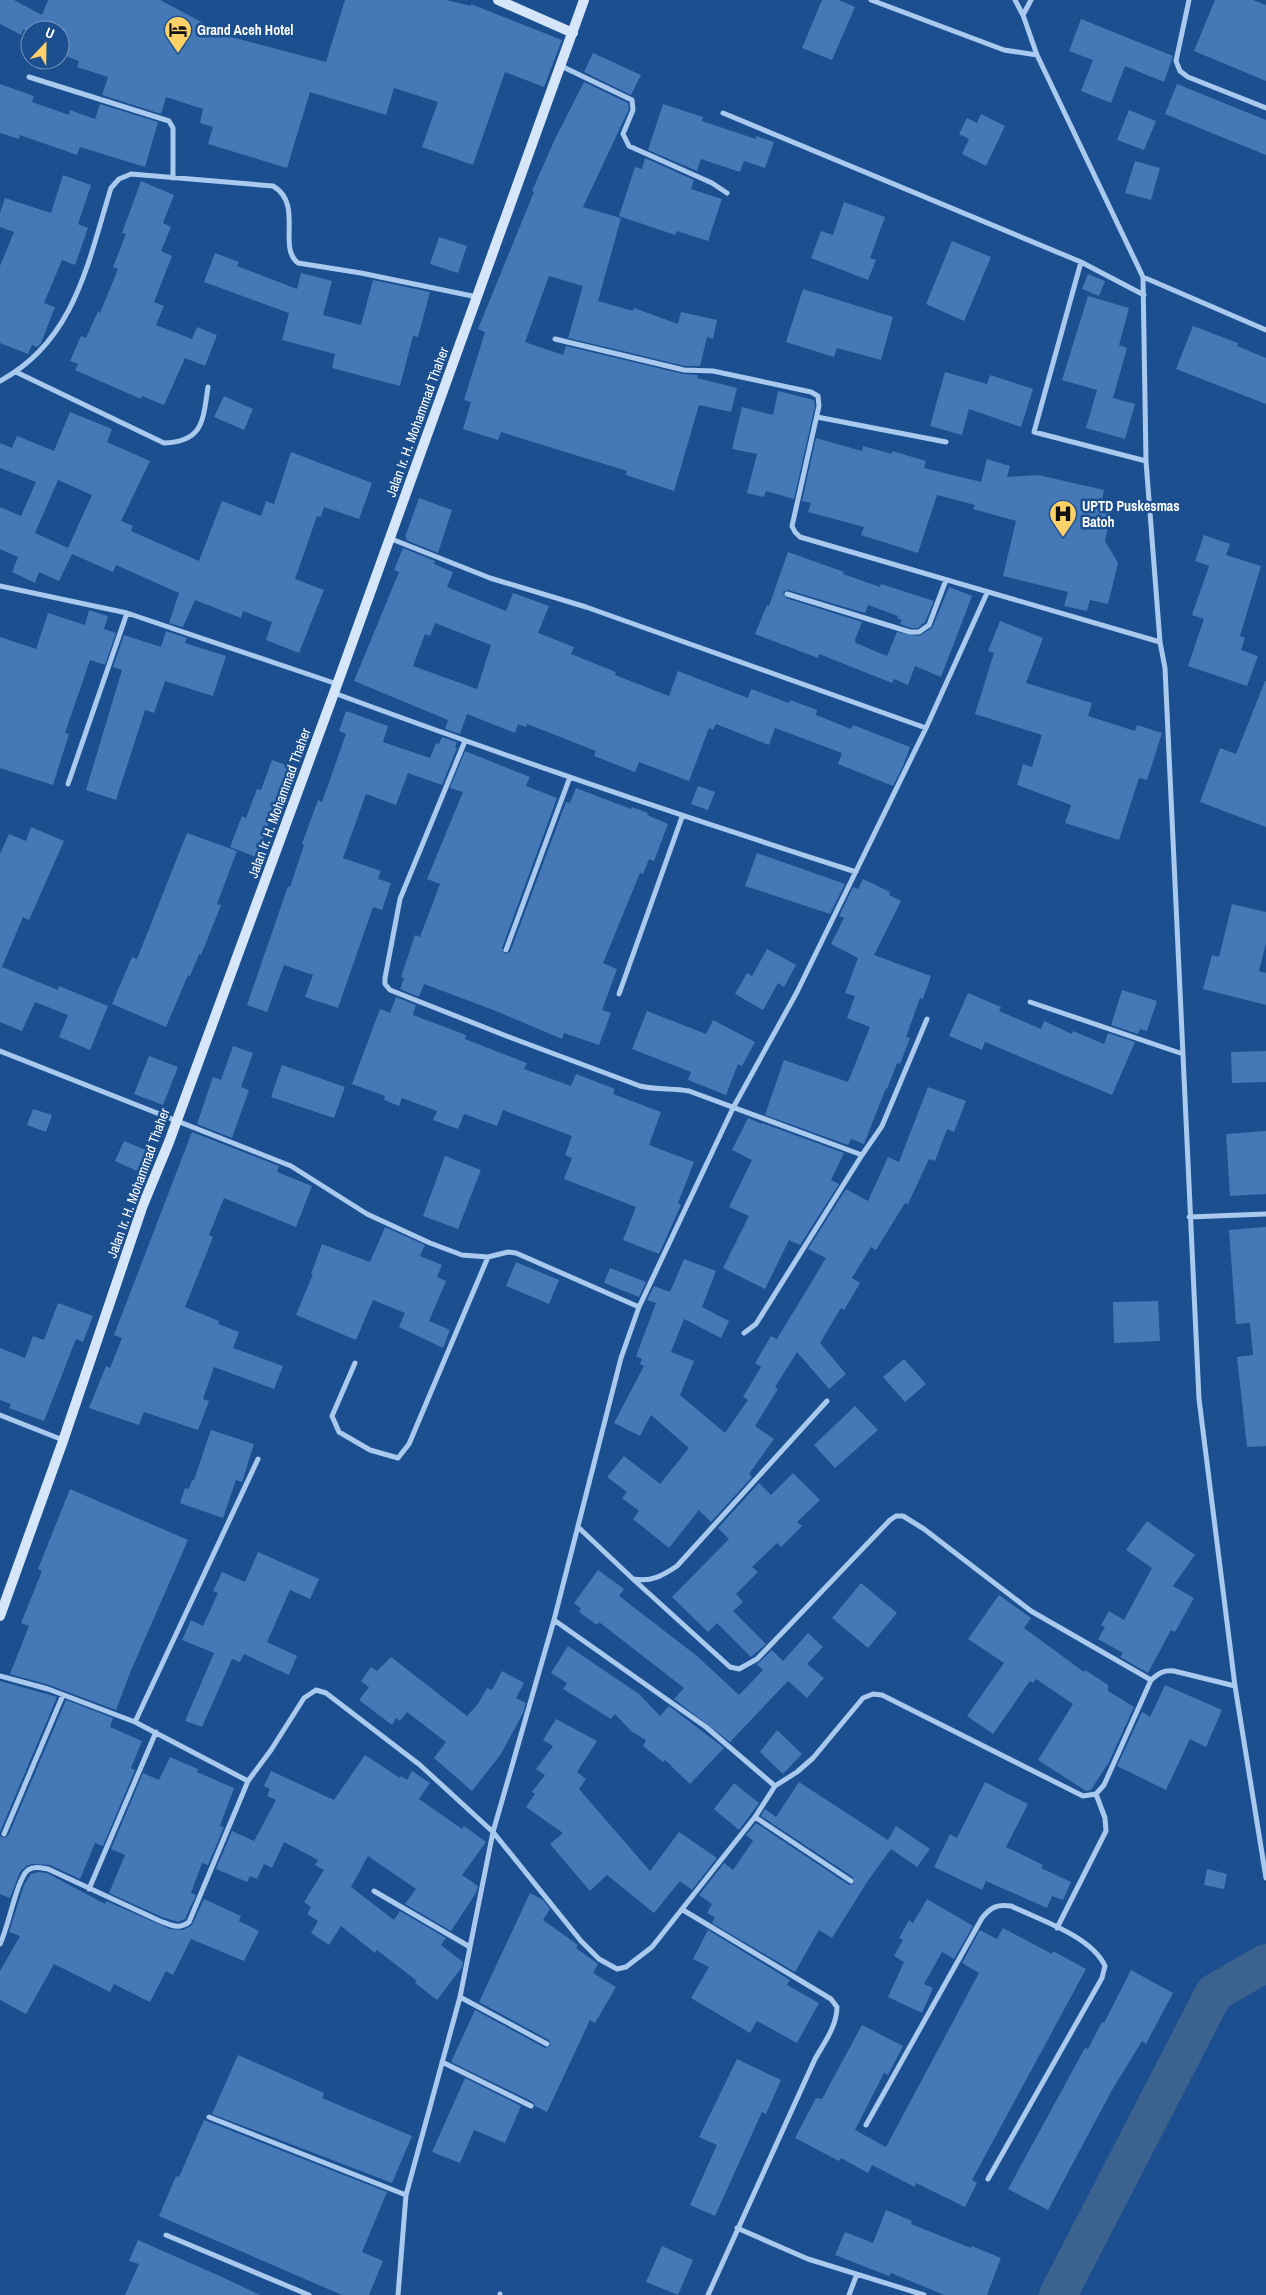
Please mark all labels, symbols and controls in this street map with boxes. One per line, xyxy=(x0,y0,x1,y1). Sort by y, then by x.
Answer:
hotel icon: Grand Aceh Hotel xyxy=(163,15,193,54)
north arrow xyxy=(20,20,70,70)
place label: Grand Aceh Hotel xyxy=(197,21,294,39)
text: U xyxy=(43,23,57,43)
street label: Jalan Ir. H. Mohammad Thaher xyxy=(382,344,453,499)
place label: UPTD Puskesmas Batoh xyxy=(1082,497,1180,531)
hospital icon: UPTD Puskesmas Batoh xyxy=(1048,499,1078,538)
street label: Jalan Ir. H. Mohammad Thaher xyxy=(244,725,315,880)
street label: Jalan Ir. H. Mohammad Thaher xyxy=(103,1105,174,1260)

